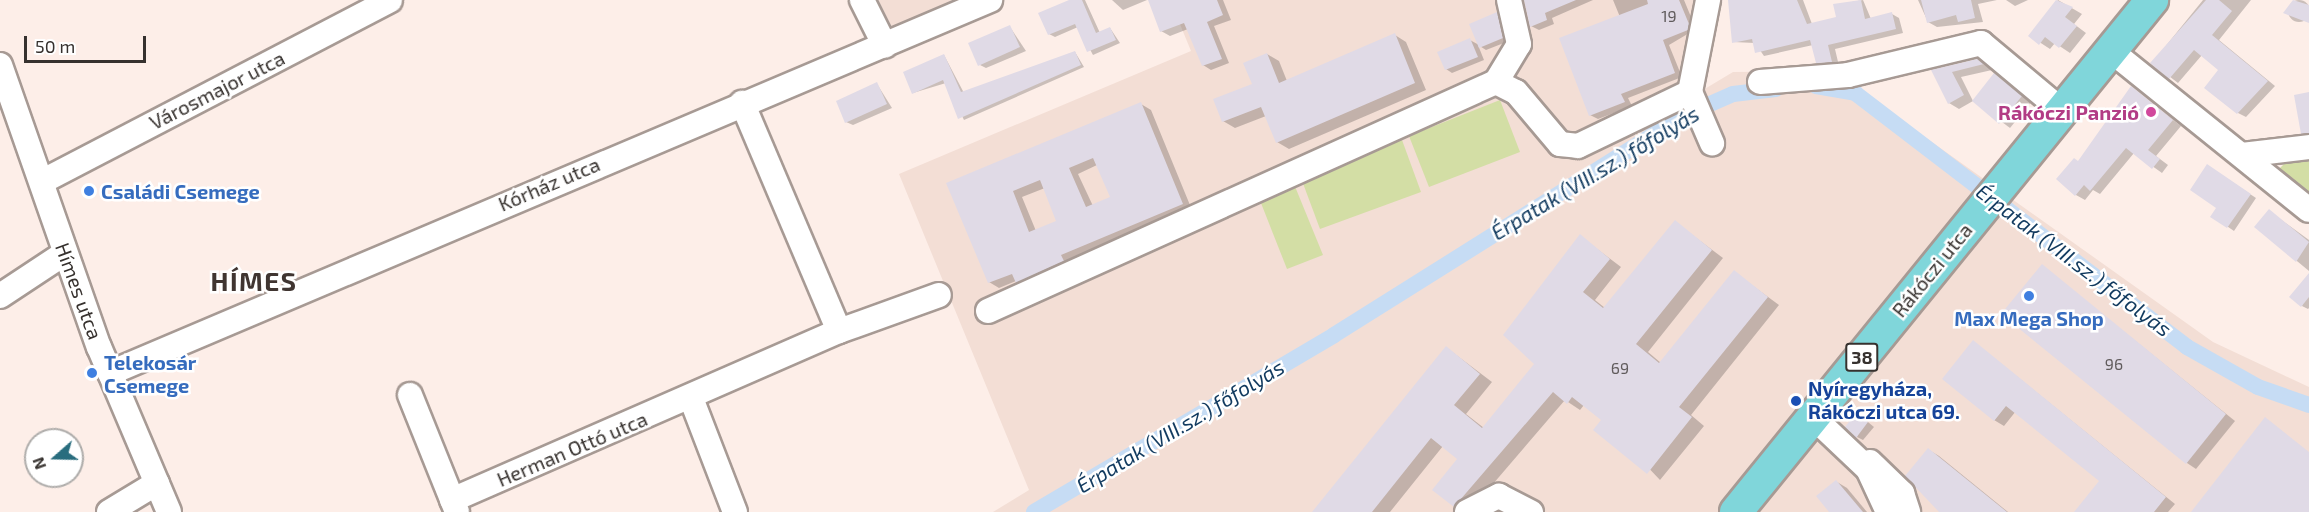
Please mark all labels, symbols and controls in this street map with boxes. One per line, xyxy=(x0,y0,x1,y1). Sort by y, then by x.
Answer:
house number: 19 xyxy=(1661,6,1677,26)
scale bar xyxy=(27,24,148,62)
text: 50 m xyxy=(35,35,75,57)
street label: Városmajor utca xyxy=(145,45,289,135)
place label: Rákóczi Panzió xyxy=(1998,100,2139,124)
water label: Érpatak (VIII.sz.) főfolyás xyxy=(1486,101,1704,245)
marker: Rákóczi Panzió xyxy=(2144,105,2158,119)
street label: Kórház utca xyxy=(495,152,603,216)
water label: Érpatak (VIII.sz.) főfolyás xyxy=(1971,178,2177,342)
place label: Családi Csemege xyxy=(101,179,260,203)
marker: Családi Csemege xyxy=(82,184,96,198)
street label: Rákóczi utca xyxy=(1887,218,1977,322)
street label: Hímes utca xyxy=(50,239,108,343)
district label: HÍMES xyxy=(210,265,298,297)
marker: Max Mega Shop xyxy=(2022,289,2036,303)
place label: Max Mega Shop xyxy=(1954,306,2104,330)
road number: 38 xyxy=(1844,342,1880,372)
place label: Telekosár Csemege xyxy=(104,350,196,397)
water label: Érpatak (VIII.sz.) főfolyás xyxy=(1071,354,1289,498)
house number: 96 xyxy=(2105,354,2123,374)
house number: 69 xyxy=(1611,358,1629,378)
marker: Telekosár Csemege xyxy=(85,366,99,380)
place label: Nyíregyháza, Rákóczi utca 69. xyxy=(1808,377,1960,424)
marker: Nyíregyháza, Rákóczi utca 69. xyxy=(1789,394,1803,408)
street label: Herman Ottó utca xyxy=(493,407,651,491)
north arrow xyxy=(24,428,84,488)
text: N xyxy=(28,455,49,472)

